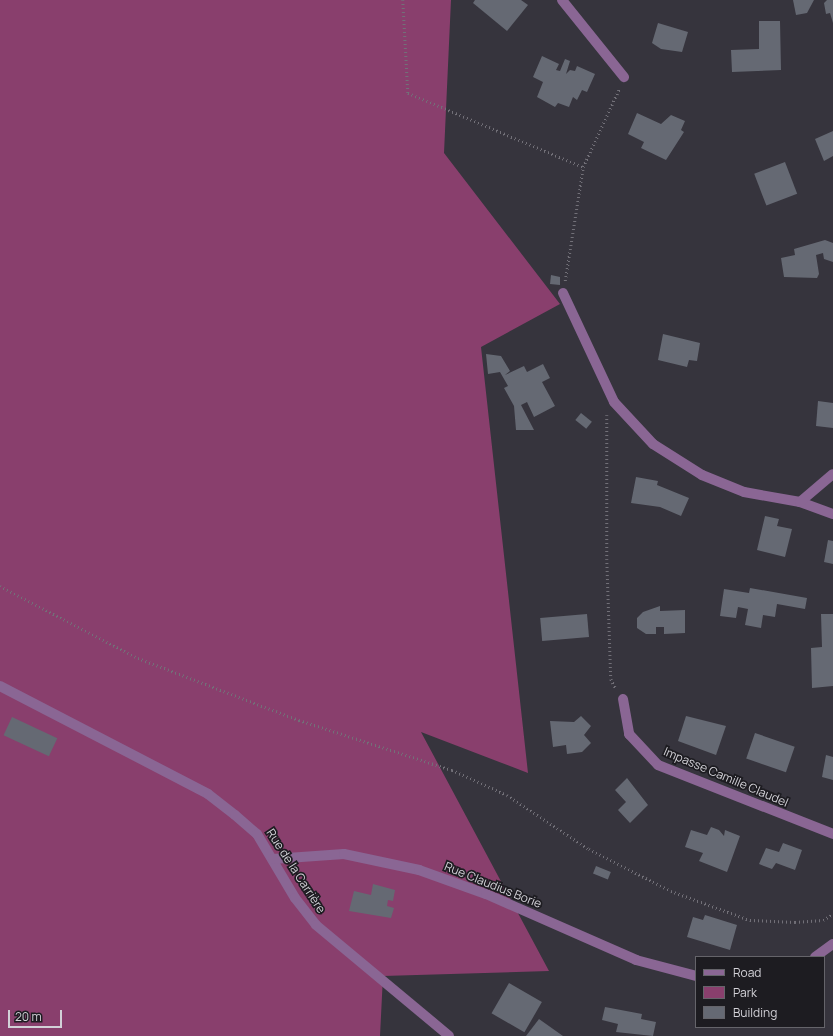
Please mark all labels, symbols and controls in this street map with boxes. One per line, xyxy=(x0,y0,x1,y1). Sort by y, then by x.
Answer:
street label: Impasse Camille Claudel xyxy=(661,744,791,810)
street label: Rue de la Carrière xyxy=(263,826,329,916)
street label: Rue Claudius Borie xyxy=(442,859,544,911)
legend xyxy=(695,956,825,1028)
text: Road xyxy=(733,964,761,981)
text: Park xyxy=(733,984,757,1001)
scale bar xyxy=(10,1002,64,1028)
text: Building xyxy=(733,1004,777,1021)
text: 20 m xyxy=(15,1008,42,1025)

